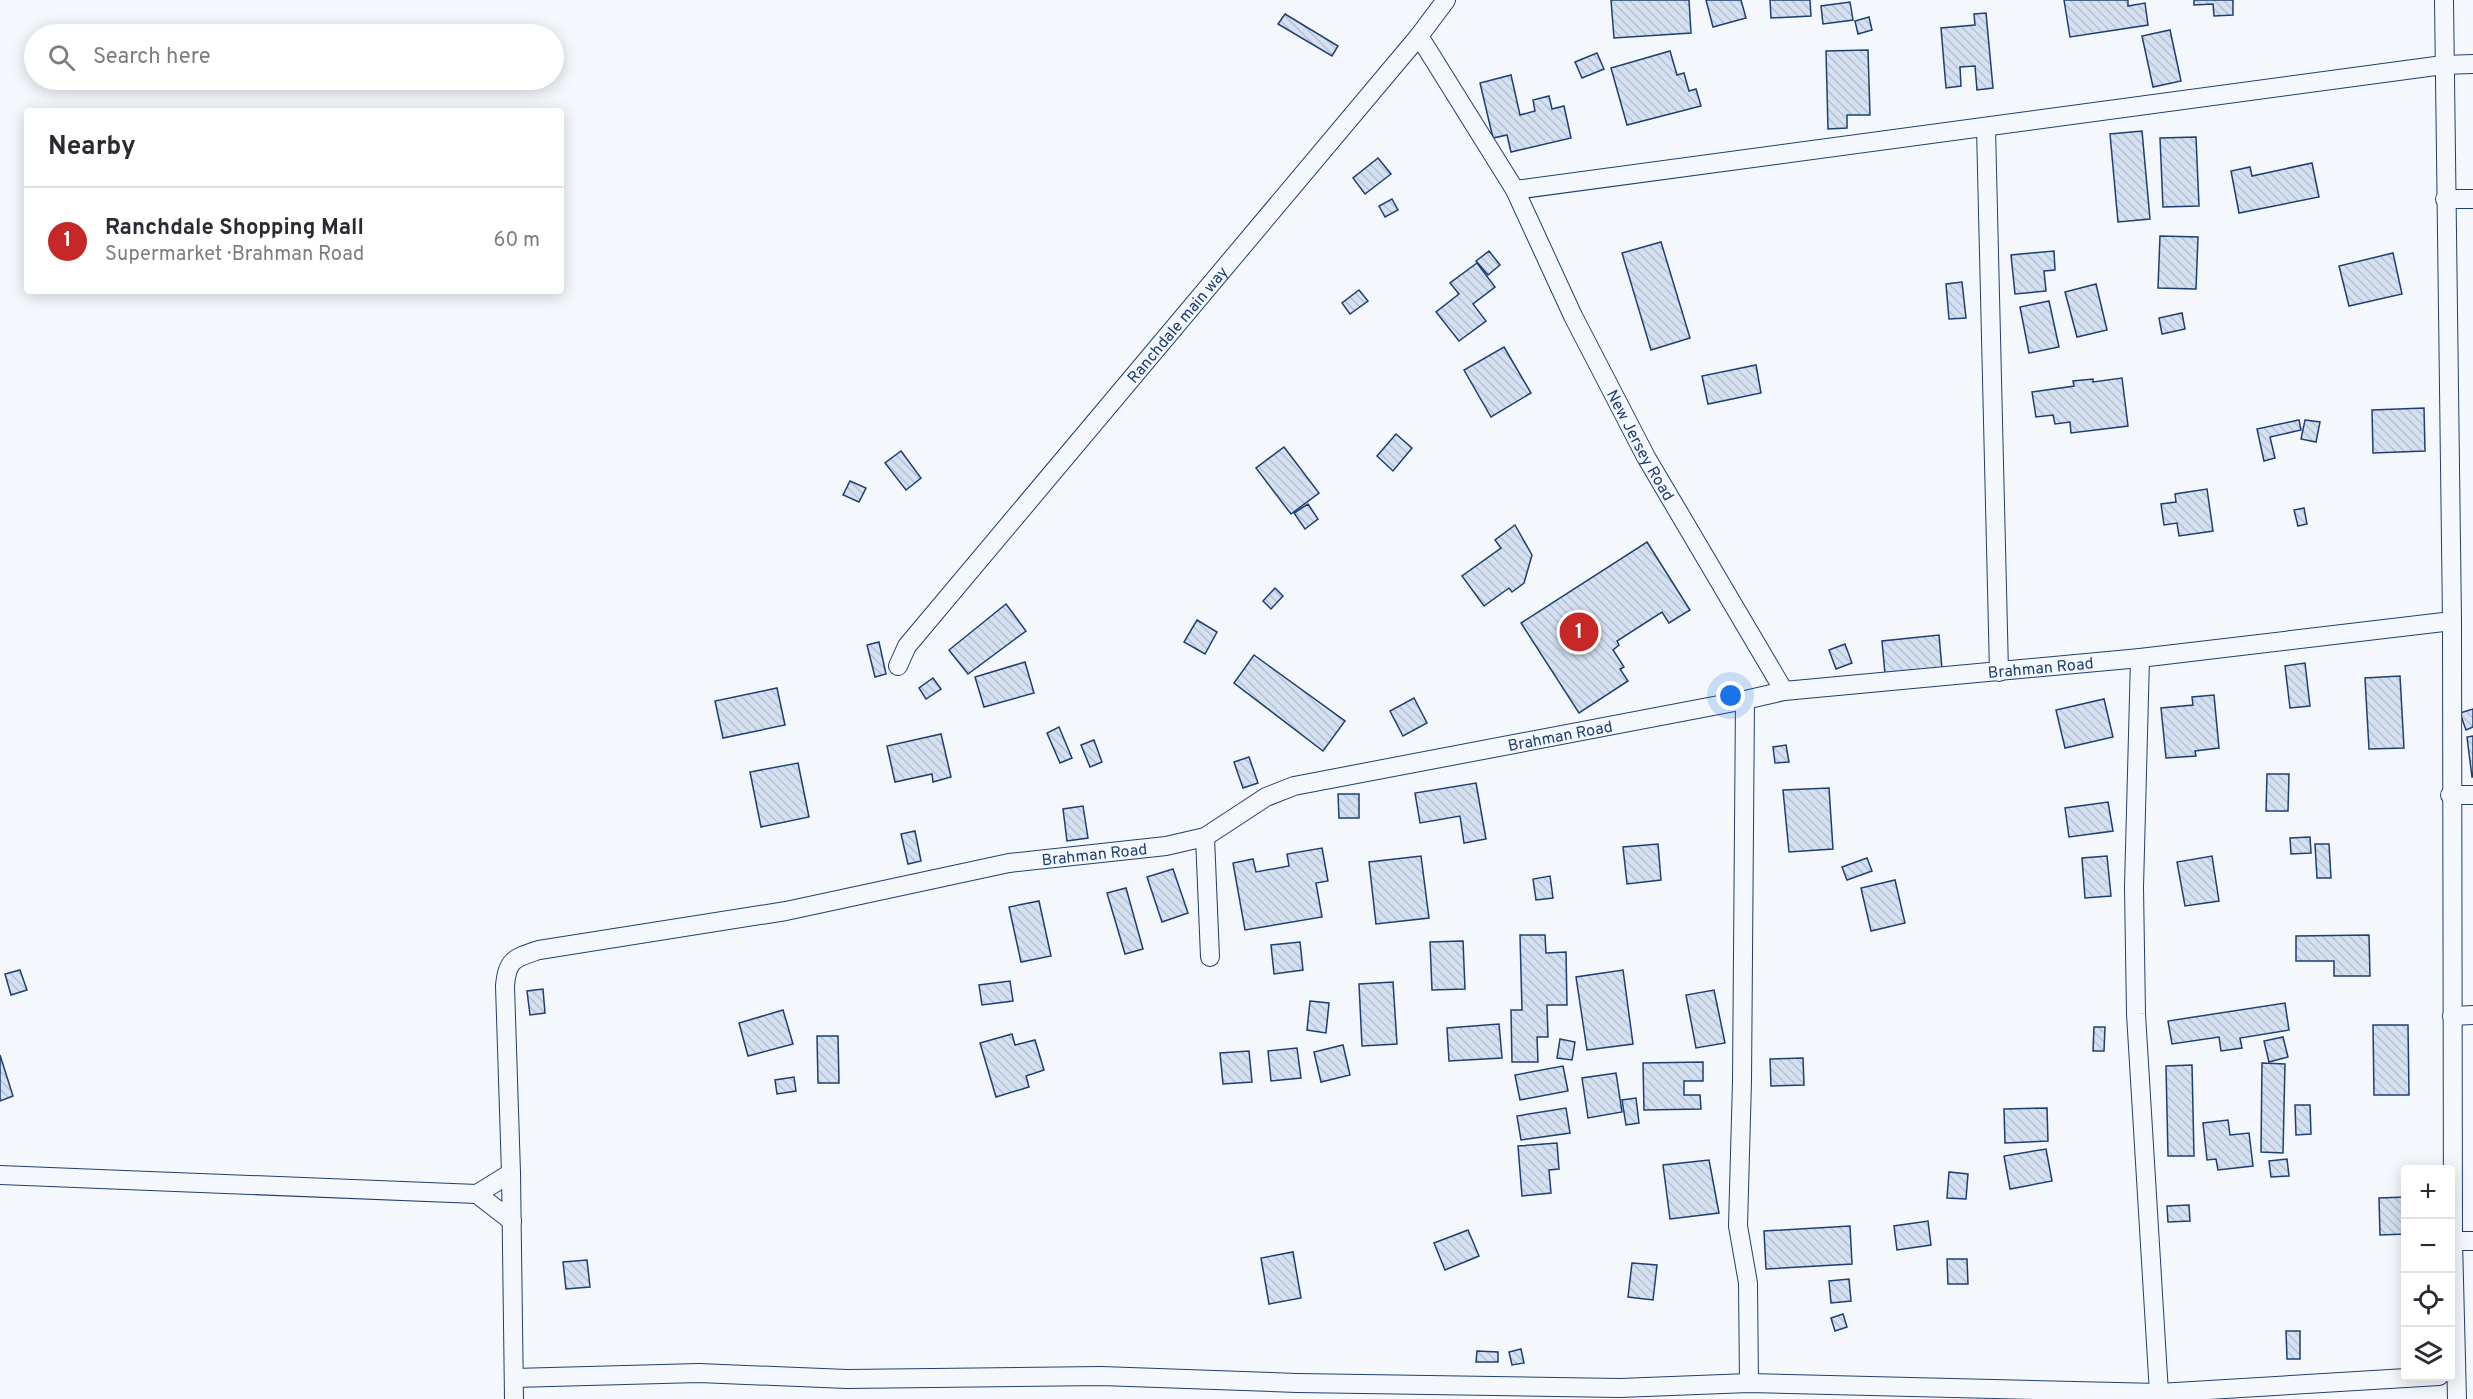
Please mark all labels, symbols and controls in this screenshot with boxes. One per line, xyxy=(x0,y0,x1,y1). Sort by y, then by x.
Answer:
search box xyxy=(24,24,564,90)
icon: search xyxy=(45,41,78,74)
text: Search here xyxy=(93,44,211,71)
text: Nearby xyxy=(48,131,136,164)
text: Ranchdale Shopping Mall xyxy=(105,215,364,242)
text: 1 xyxy=(64,228,72,254)
text: 60 m xyxy=(494,228,540,254)
text: Supermarket · Brahman Road xyxy=(105,242,364,268)
street label: Ranchdale main way xyxy=(1124,263,1233,388)
street label: New Jersey Road xyxy=(1601,387,1678,505)
pin: 1 xyxy=(1560,610,1598,654)
street label: Brahman Road xyxy=(1987,654,2095,684)
your location xyxy=(1716,681,1745,710)
street label: Brahman Road xyxy=(1506,717,1614,757)
street label: Brahman Road xyxy=(1041,840,1148,871)
map controls xyxy=(2401,1165,2455,1381)
button: + xyxy=(2401,1165,2455,1219)
button: − xyxy=(2401,1219,2455,1273)
button: locate xyxy=(2401,1273,2455,1327)
button: layers xyxy=(2401,1327,2455,1381)

